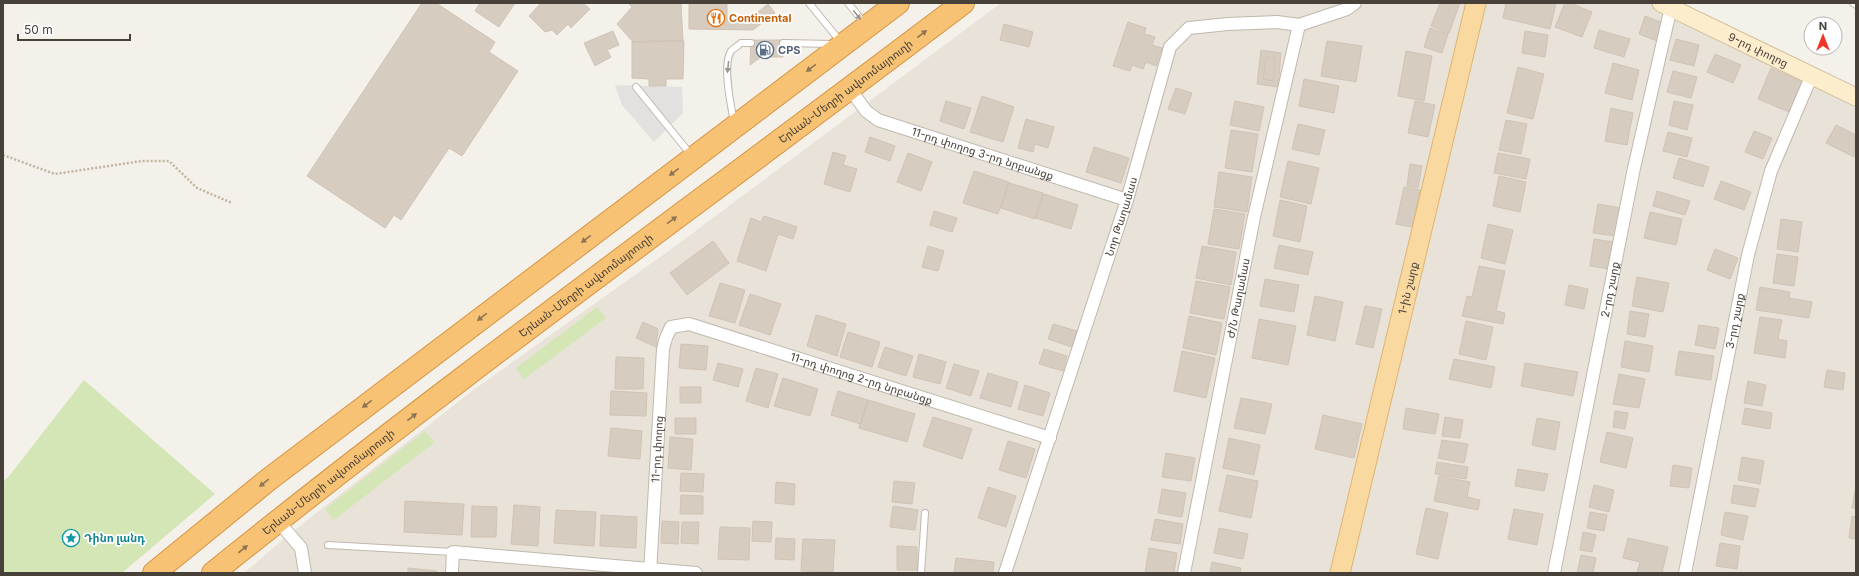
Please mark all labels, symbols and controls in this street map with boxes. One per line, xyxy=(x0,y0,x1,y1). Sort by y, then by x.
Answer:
restaurant icon: Continental xyxy=(706,8,726,28)
one-way arrow xyxy=(853,9,862,20)
place label: Continental xyxy=(729,11,791,25)
scale bar xyxy=(18,16,130,42)
north arrow xyxy=(1803,16,1843,56)
text: N xyxy=(1819,19,1827,33)
text: 50 m xyxy=(24,22,53,37)
street label: 9-րդ փողոց xyxy=(1726,29,1791,70)
one-way arrow xyxy=(917,30,928,38)
street label: Երևան-Մեղրի ավտոմայրուղի xyxy=(776,37,915,146)
fuel station icon: CPS xyxy=(755,40,775,60)
place label: CPS xyxy=(778,43,800,57)
one-way arrow xyxy=(725,61,732,74)
one-way arrow xyxy=(805,64,816,73)
street label: 11-րդ փողոց 3-րդ նրբանցք xyxy=(910,124,1055,183)
one-way arrow xyxy=(668,168,679,176)
street label: Նոր Թաղամաս xyxy=(1102,175,1140,258)
one-way arrow xyxy=(667,216,678,225)
street label: Երևան-Մեղրի ավտոմայրուղի xyxy=(516,231,656,340)
one-way arrow xyxy=(580,234,591,243)
street label: Ժ/Ն Թաղամաս xyxy=(1223,257,1253,340)
street label: 1-ին շարք xyxy=(1395,260,1421,316)
street label: 2-րդ շարք xyxy=(1598,260,1622,318)
street label: 3-րդ շարք xyxy=(1723,292,1747,350)
one-way arrow xyxy=(477,313,488,321)
street label: 11-րդ փողոց 2-րդ նրբանցք xyxy=(789,349,934,407)
one-way arrow xyxy=(362,400,373,409)
one-way arrow xyxy=(407,413,418,421)
street label: 11-րդ փողոց xyxy=(648,415,666,483)
street label: Երևան-Մեղրի ավտոմայրուղի xyxy=(259,426,397,538)
one-way arrow xyxy=(259,479,270,488)
place icon: Դինո լանդ xyxy=(61,528,81,548)
place label: Դինո լանդ xyxy=(84,531,145,545)
one-way arrow xyxy=(238,544,249,553)

